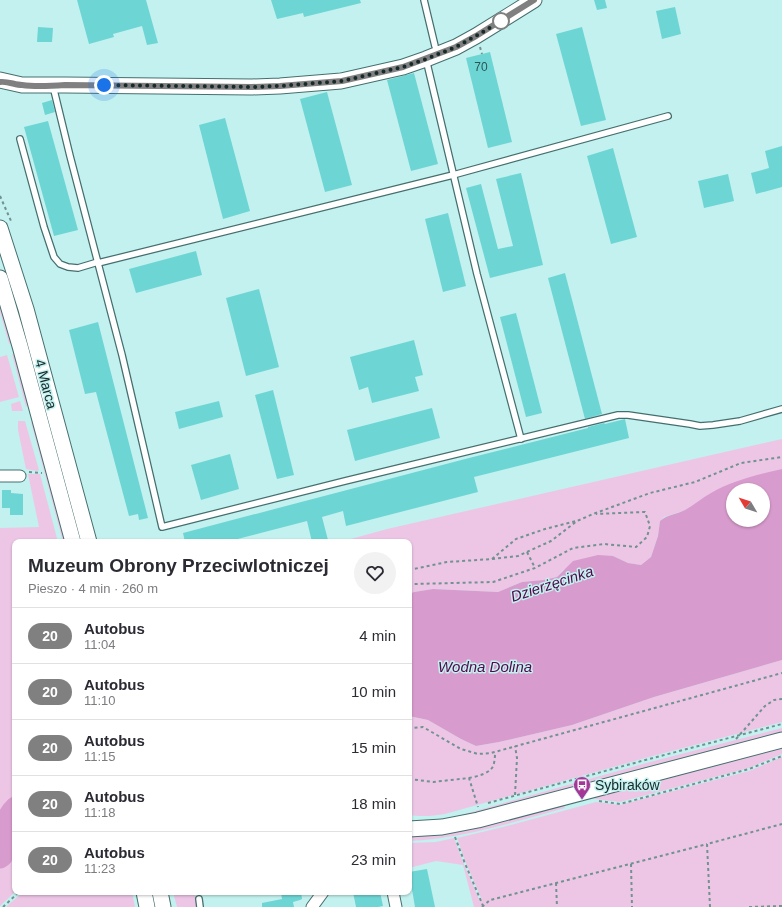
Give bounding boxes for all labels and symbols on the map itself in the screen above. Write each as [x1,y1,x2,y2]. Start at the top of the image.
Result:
unlabelled marker [492,12,510,30]
house number: 70 [474,60,488,74]
your location [94,75,114,95]
street label: 4 Marca [32,358,60,411]
north arrow [726,483,770,527]
water label: Dzierżęcinka [508,562,595,605]
water label: Wodna Dolina [438,658,532,675]
bus stop icon: Sybiraków [572,775,592,800]
place label: Sybiraków [595,777,660,793]

